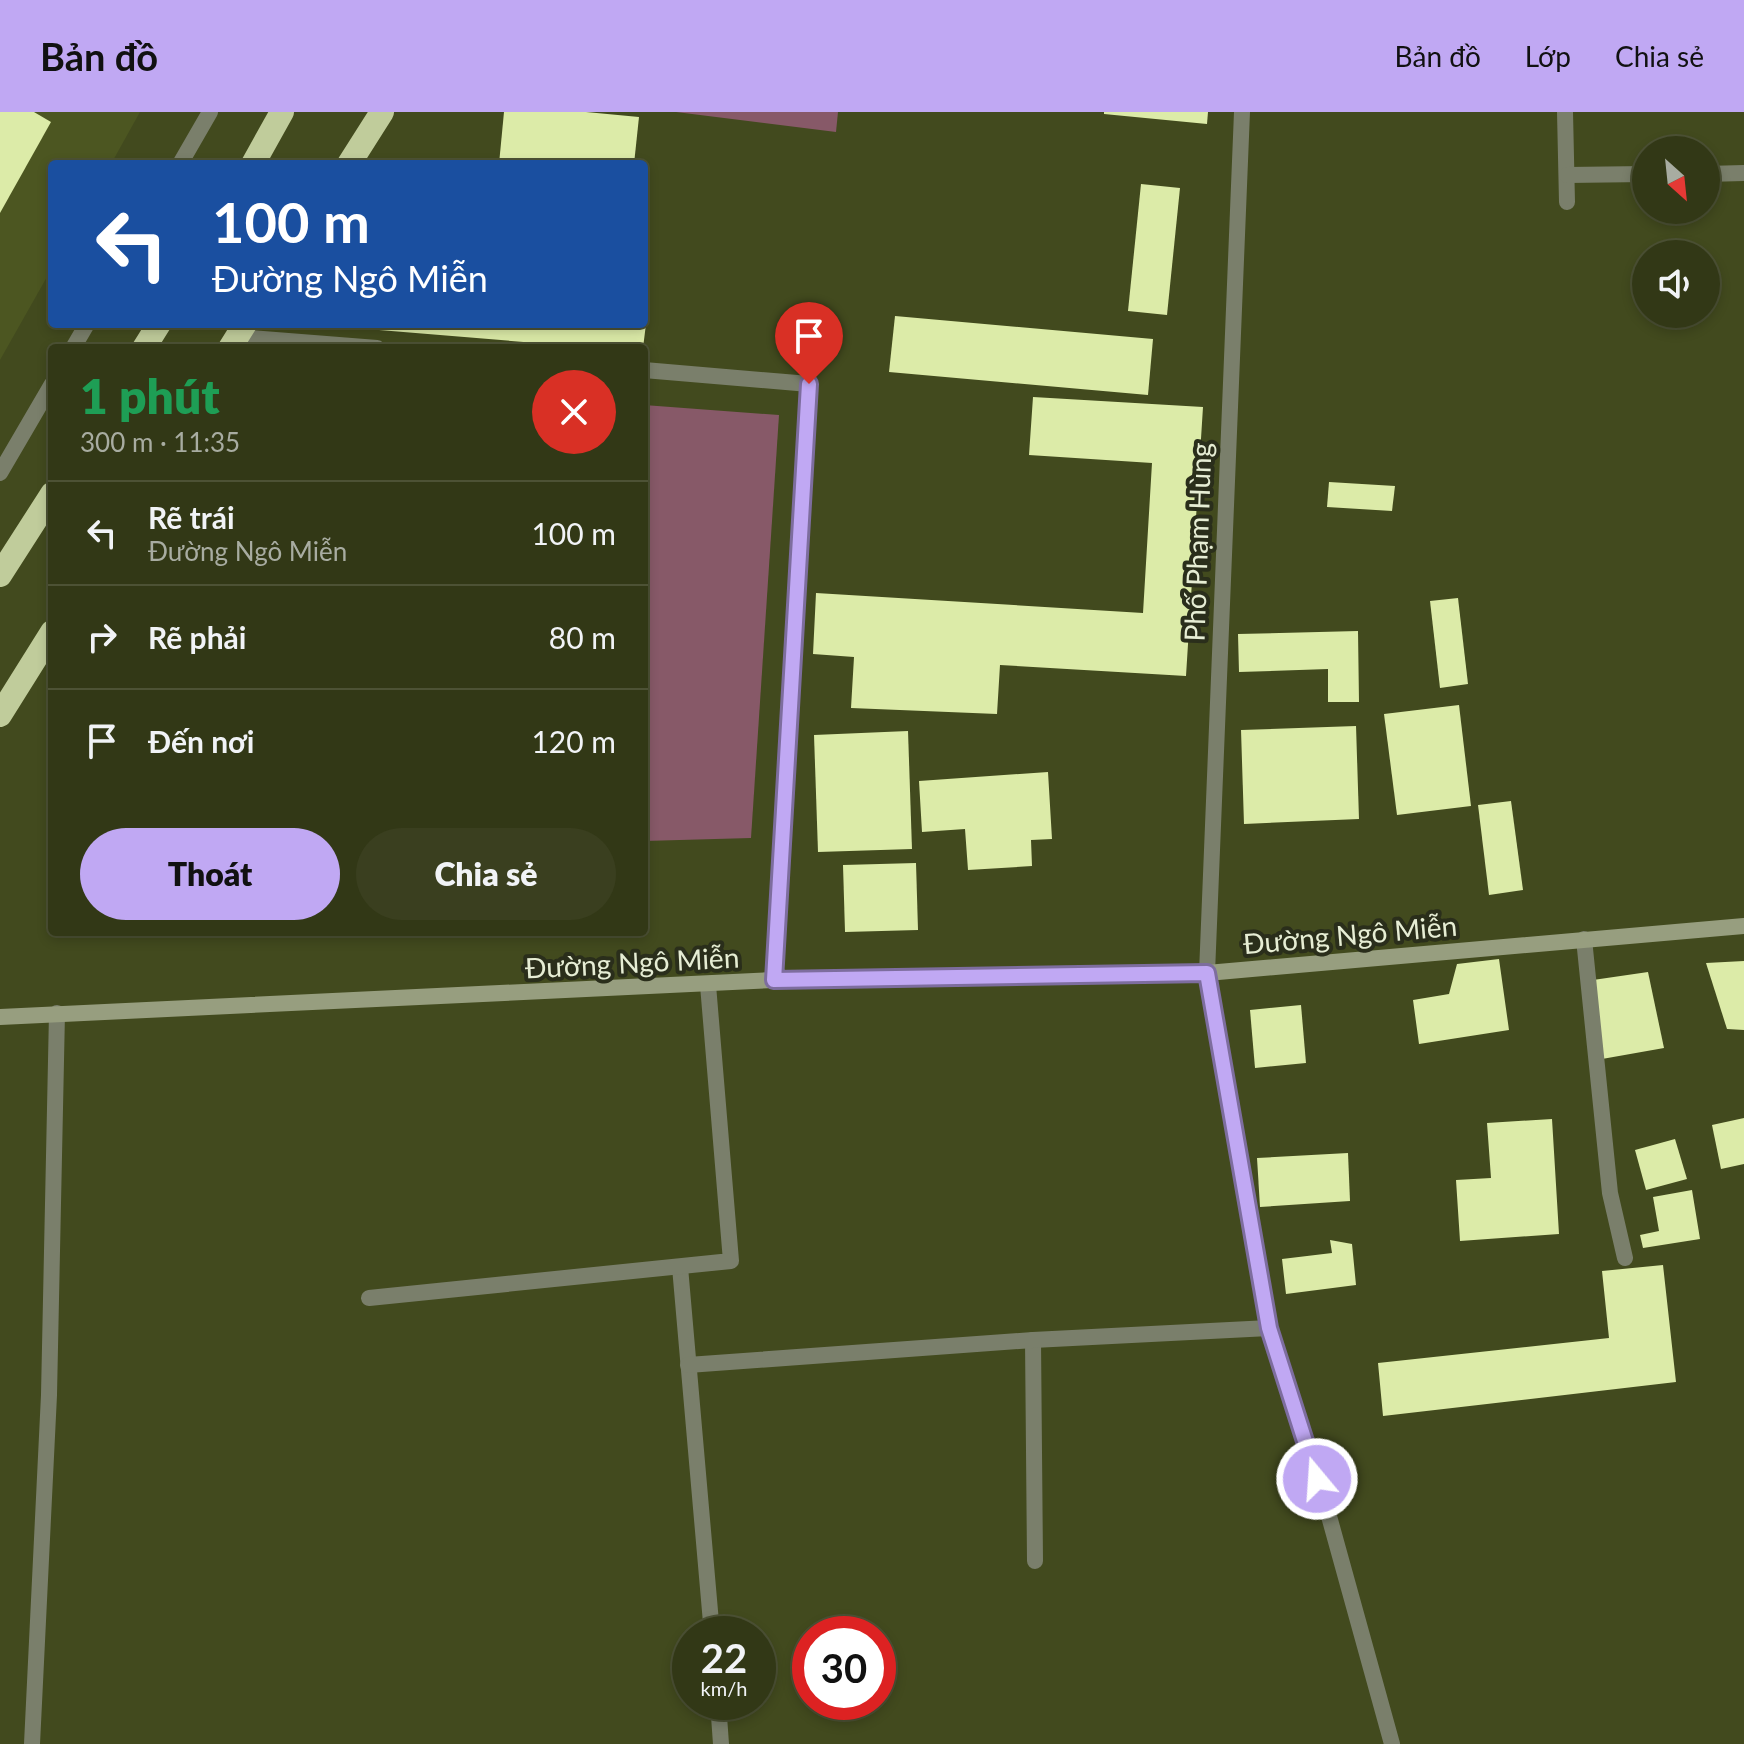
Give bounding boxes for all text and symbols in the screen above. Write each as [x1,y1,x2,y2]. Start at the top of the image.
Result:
text: Bản đồ [40,33,158,79]
text: Bản đồ [1395,39,1481,73]
text: Lớp [1525,39,1571,73]
text: Chia sẻ [1615,39,1704,73]
north arrow [1632,136,1720,224]
map controls [1632,136,1720,328]
text: 100 m [212,188,370,255]
icon: left [80,192,184,296]
button: sound [1632,240,1720,328]
text: Đường Ngô Miễn [212,256,488,300]
pin [775,302,843,384]
icon: arrive [787,314,831,358]
text: 1 phút [80,367,220,424]
button: close [532,370,616,454]
text: 300 m · 11:35 [80,426,240,458]
street label: Phố Phạm Hùng [1177,442,1217,642]
text: Rẽ trái [148,499,235,535]
icon: left [80,511,124,555]
text: 100 m [531,515,616,551]
text: Đường Ngô Miễn [148,535,347,567]
icon: right [80,615,124,659]
text: Rẽ phải [148,619,246,655]
text: 80 m [549,619,616,655]
icon: arrive [80,719,124,763]
text: Đến nơi [148,723,254,759]
text: 120 m [531,723,616,759]
button: Thoát [80,828,340,920]
button: Chia sẻ [356,828,616,920]
street label: Đường Ngô Miễn [1242,908,1458,960]
street label: Đường Ngô Miễn [524,939,740,985]
position arrow [1275,1437,1359,1521]
speed limit sign: 30 [792,1616,896,1720]
text: 22 [701,1634,747,1682]
text: km/h [701,1676,747,1700]

